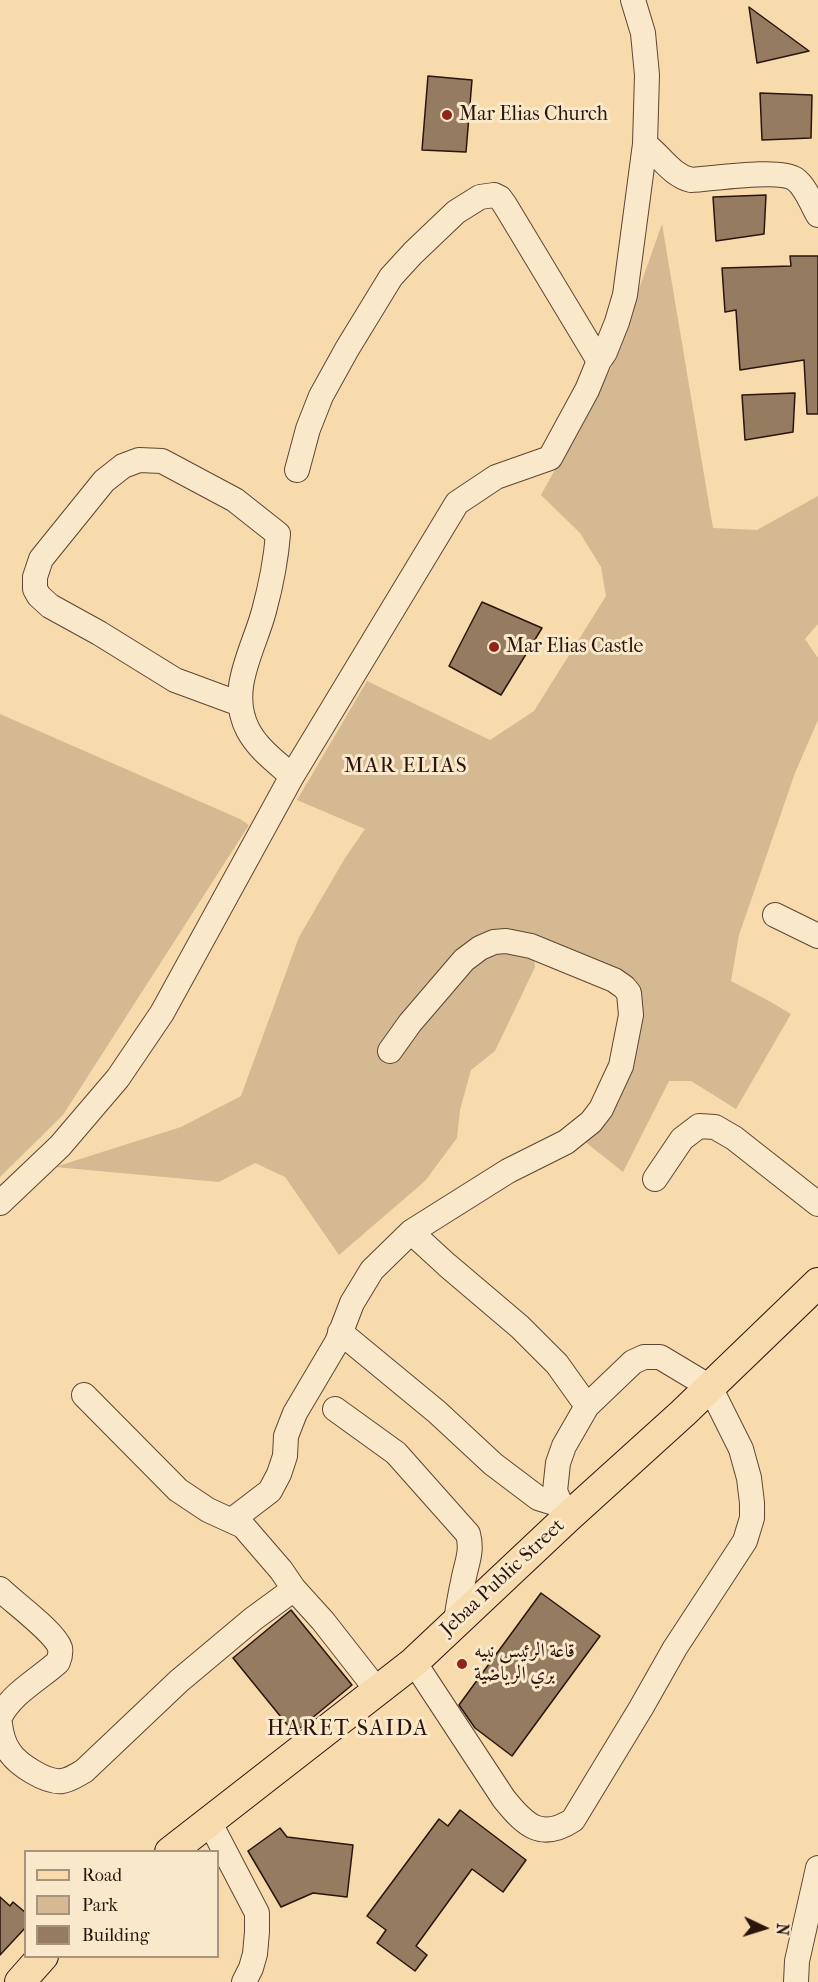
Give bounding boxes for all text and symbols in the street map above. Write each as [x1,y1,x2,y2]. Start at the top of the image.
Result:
place label: Mar Elias Church [459,103,608,127]
marker: Mar Elias Church [440,108,454,122]
place label: Mar Elias Castle [506,635,643,659]
marker: Mar Elias Castle [487,640,501,654]
district label: MAR ELIAS [344,754,468,780]
street label: Jebaa Public Street [436,1514,570,1642]
place label: قاعة الرئيس نبيه بري الرياضية [474,1640,575,1687]
marker: قاعة الرئيس نبيه بري الرياضية [455,1657,469,1671]
district label: HARET SAIDA [267,1717,429,1743]
legend [24,1850,219,1958]
text: Road [82,1865,122,1886]
text: Park [82,1895,118,1916]
north arrow [734,1898,794,1958]
text: N [773,1923,792,1936]
text: Building [82,1925,149,1946]

